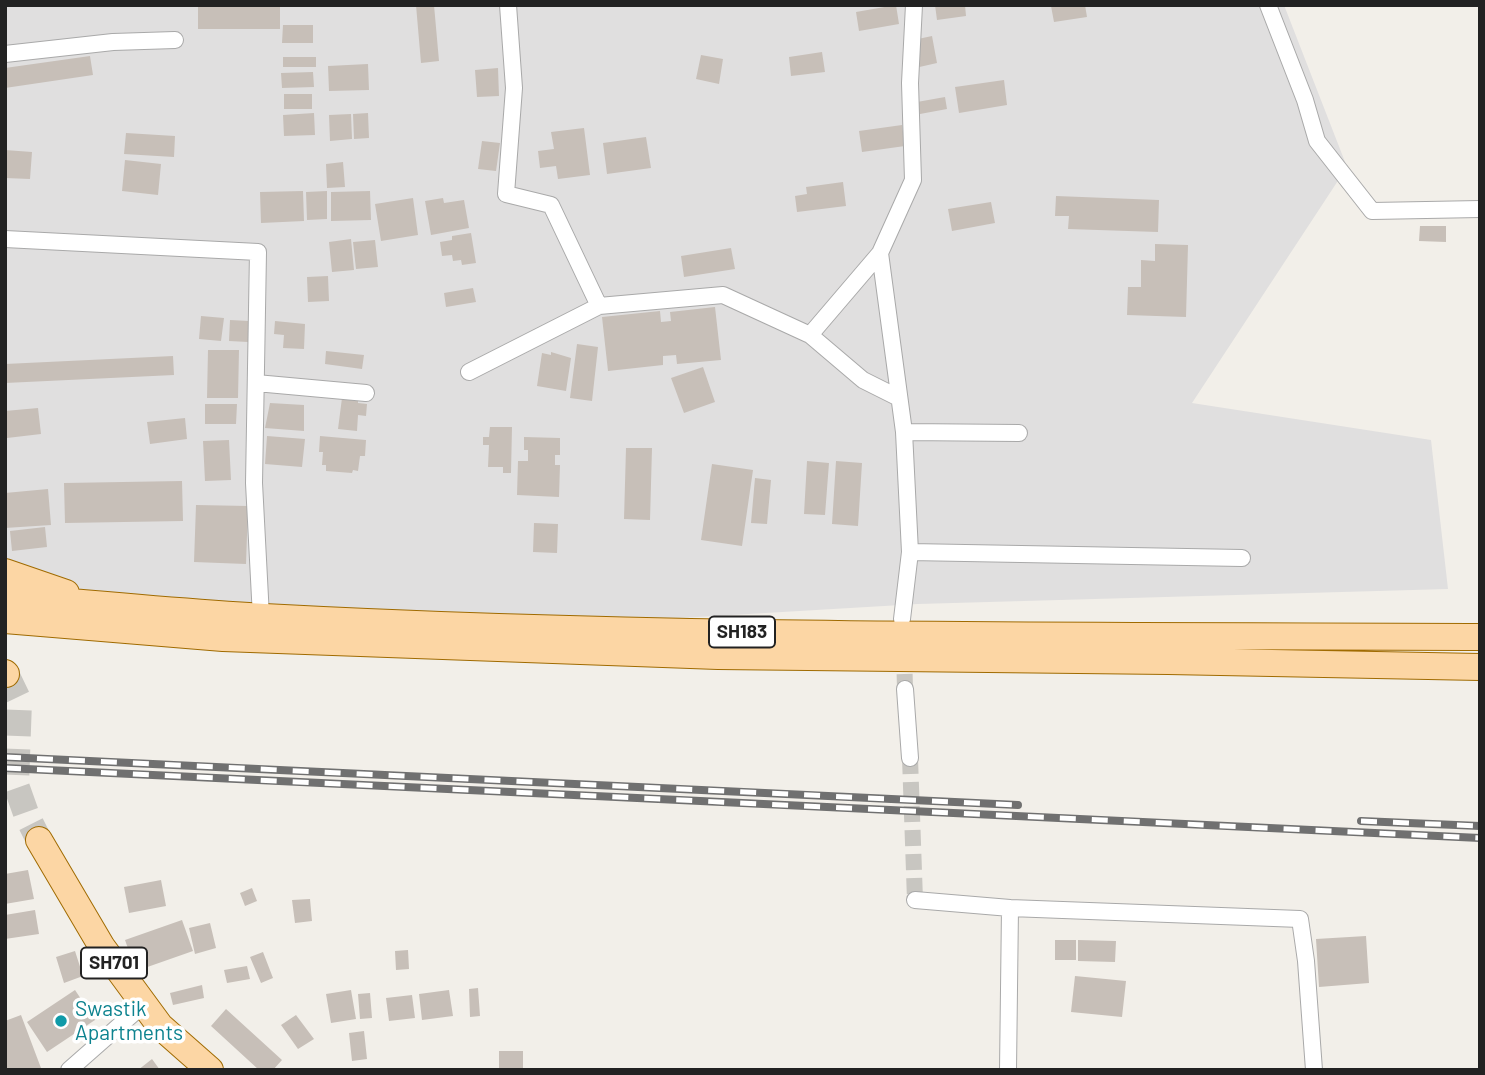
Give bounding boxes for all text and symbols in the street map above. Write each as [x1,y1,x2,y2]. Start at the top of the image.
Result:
road number: SH183 [709,617,775,648]
road number: SH701 [81,948,147,979]
place label: Swastik Apartments [75,996,183,1046]
marker: Swastik Apartments [53,1013,69,1029]

